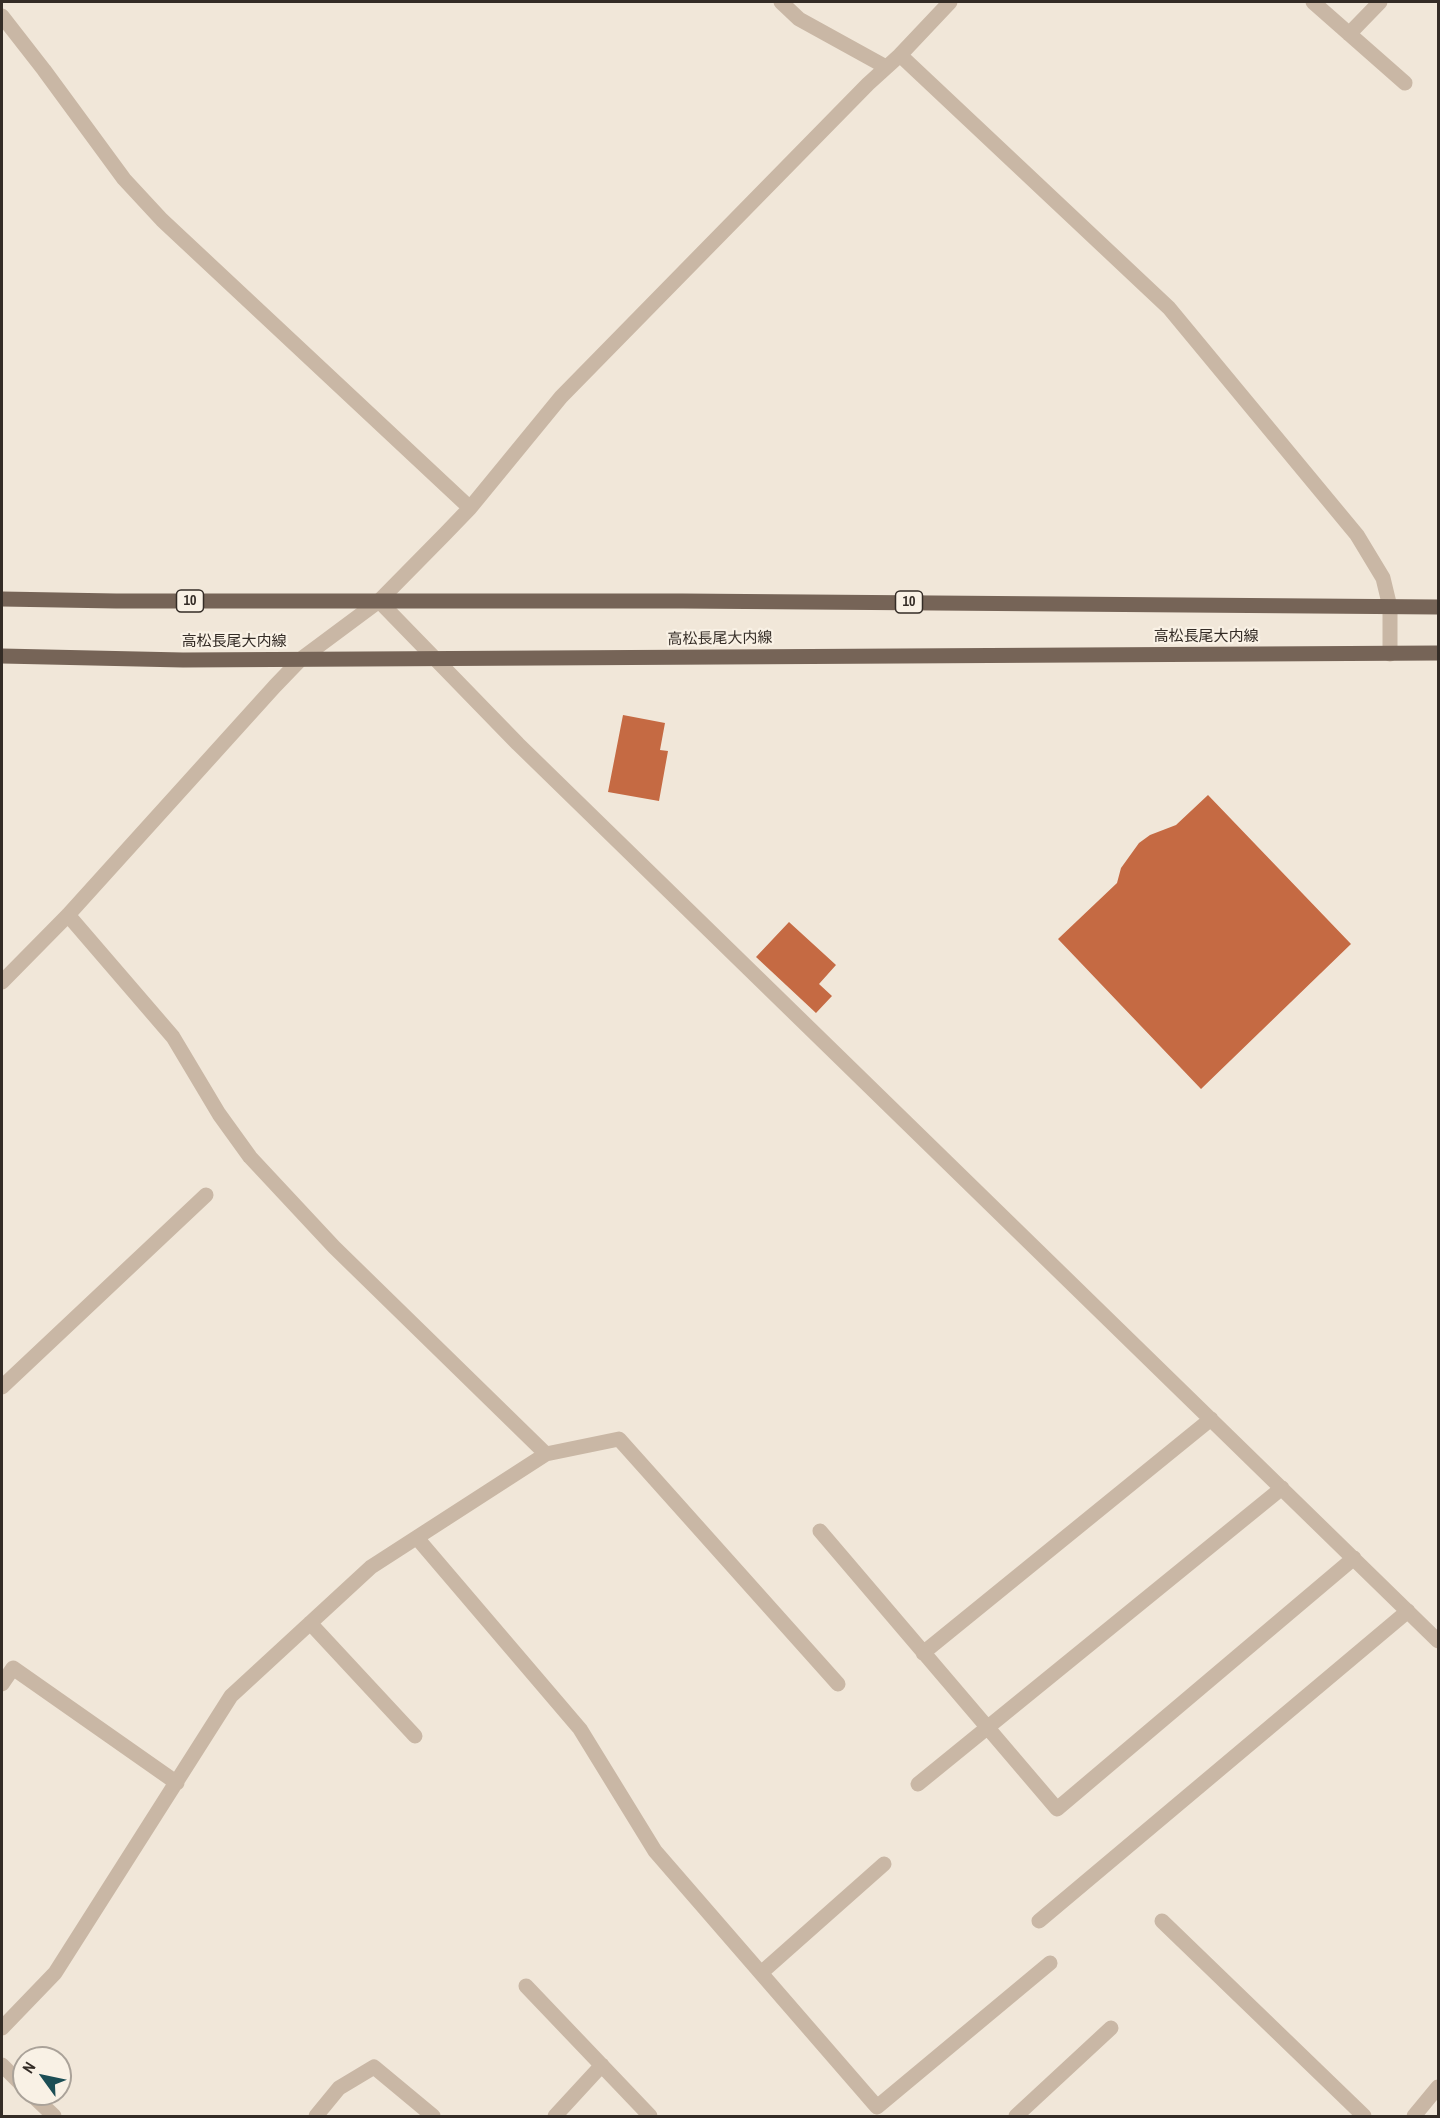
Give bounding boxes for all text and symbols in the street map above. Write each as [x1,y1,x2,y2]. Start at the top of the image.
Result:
road number: 10 [176,590,204,612]
road number: 10 [896,591,922,613]
street label: 高松長尾大内線 [1154,628,1258,646]
street label: 高松長尾大内線 [667,629,773,649]
street label: 高松長尾大内線 [182,633,286,651]
north arrow [12,2046,72,2106]
text: N [17,2057,40,2077]

